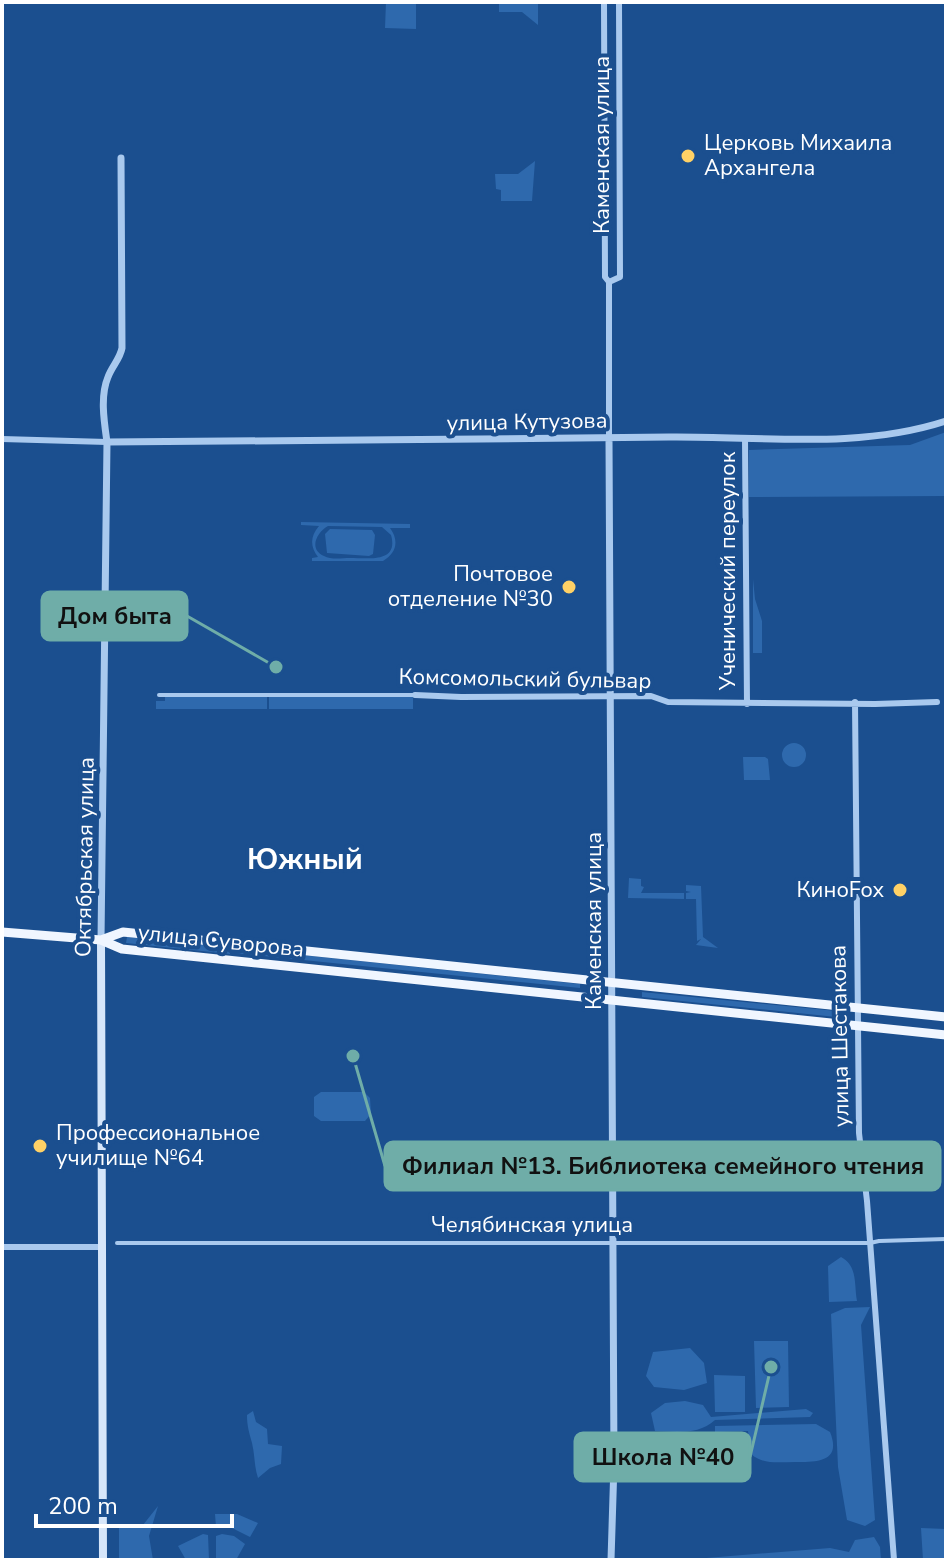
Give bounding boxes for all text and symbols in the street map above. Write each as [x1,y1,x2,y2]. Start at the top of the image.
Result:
street label: Каменская улица [587,56,617,234]
place label: Церковь Михаила Архангела [704,128,892,183]
marker: Церковь Михаила Архангела [679,147,697,165]
street label: улица Кутузова [446,406,608,438]
street label: Ученический переулок [713,451,743,691]
place label: Почтовое отделение №30 [388,559,553,614]
marker: Почтовое отделение №30 [560,578,578,596]
callout: Дом быта [42,592,187,640]
text: Дом быта [58,600,172,632]
street label: Комсомольский бульвар [398,662,652,696]
street label: Октябрьская улица [68,757,102,957]
street label: Каменская улица [579,832,609,1010]
district label: Южный [247,839,363,880]
place label: КиноFox [797,875,884,905]
marker: КиноFox [891,881,909,899]
street label: улица Суворова [136,917,306,965]
street label: улица Шестакова [823,945,857,1127]
place label: Профессиональное училище №64 [56,1118,260,1173]
marker: Профессиональное училище №64 [31,1137,49,1155]
callout: Филиал №13. Библиотека семейного чтения [385,1142,940,1190]
text: Филиал №13. Библиотека семейного чтения [402,1150,924,1182]
street label: Челябинская улица [431,1210,633,1240]
callout: Школа №40 [575,1433,750,1481]
text: Школа №40 [592,1441,734,1473]
scale bar [36,1478,232,1528]
text: 200 m [48,1490,118,1522]

